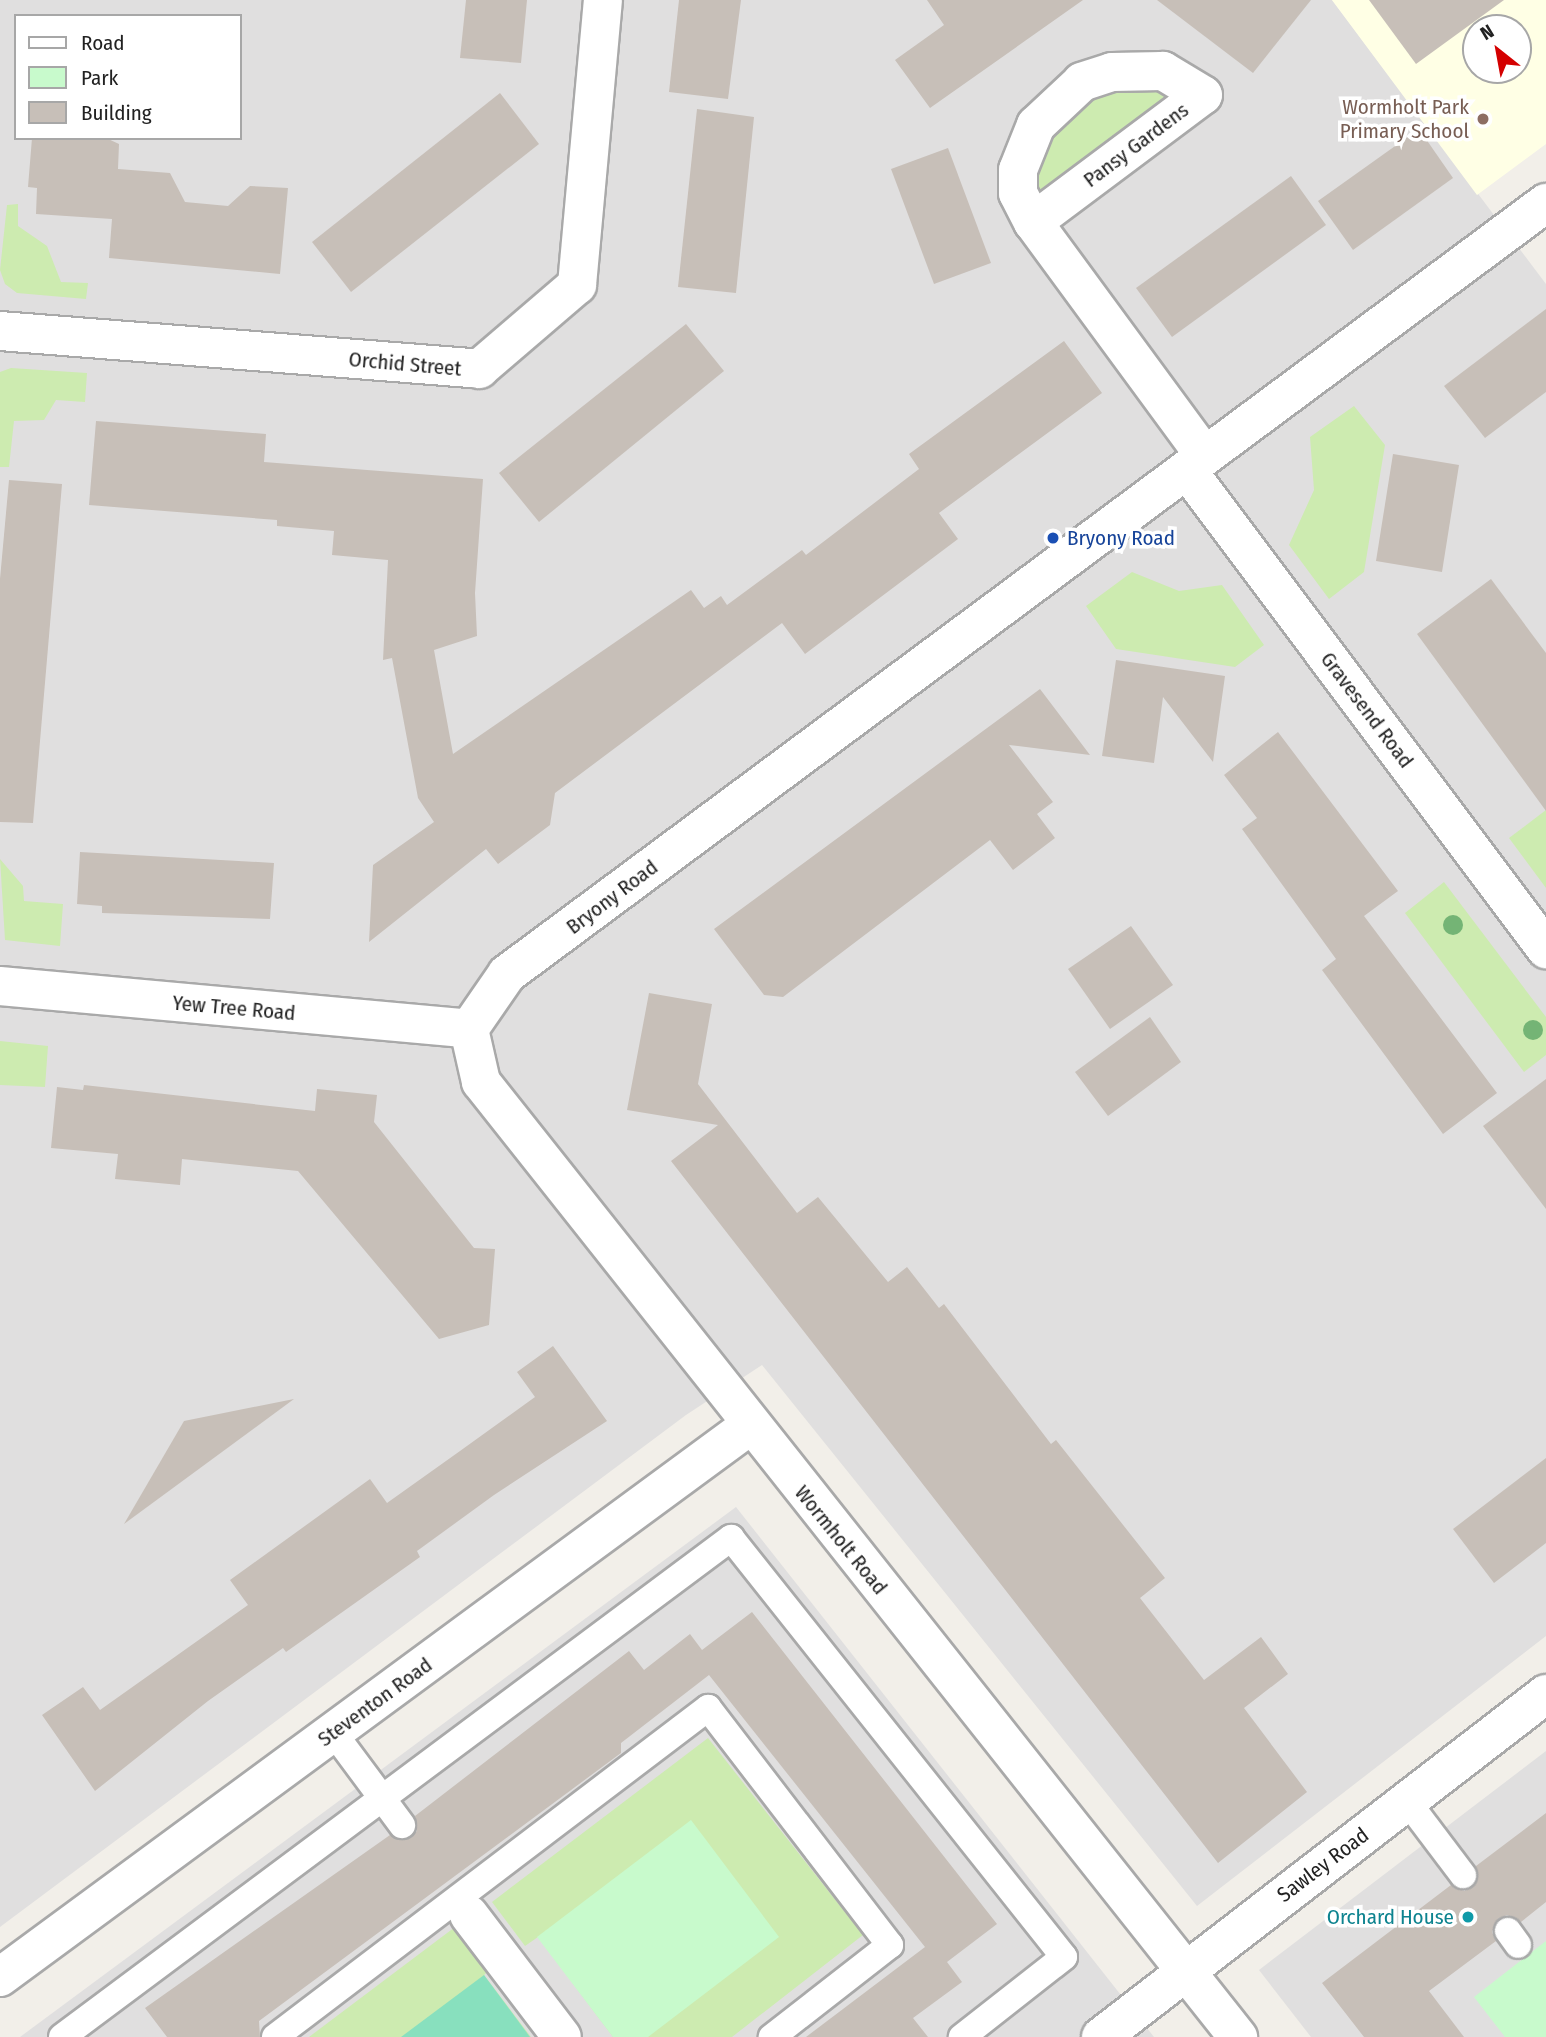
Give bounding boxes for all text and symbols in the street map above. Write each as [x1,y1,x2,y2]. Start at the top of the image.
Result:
legend [14,14,242,140]
north arrow [1462,14,1532,84]
text: N [1476,19,1498,45]
text: Road [81,30,125,56]
text: Park [81,65,118,91]
place label: Wormholt Park Primary School [1340,94,1469,144]
street label: Pansy Gardens [1079,97,1193,193]
text: Building [81,100,152,126]
marker: Wormholt Park Primary School [1475,111,1491,127]
street label: Orchid Street [348,347,462,381]
place label: Bryony Road [1067,525,1175,551]
marker: Bryony Road [1045,530,1061,546]
street label: Gravesend Road [1315,647,1419,773]
street label: Bryony Road [561,854,663,940]
street label: Yew Tree Road [171,990,297,1026]
street label: Wormholt Road [789,1480,893,1600]
street label: Steventon Road [313,1652,437,1752]
street label: Sawley Road [1272,1822,1374,1908]
place label: Orchard House [1327,1904,1454,1930]
marker: Orchard House [1460,1909,1476,1925]

